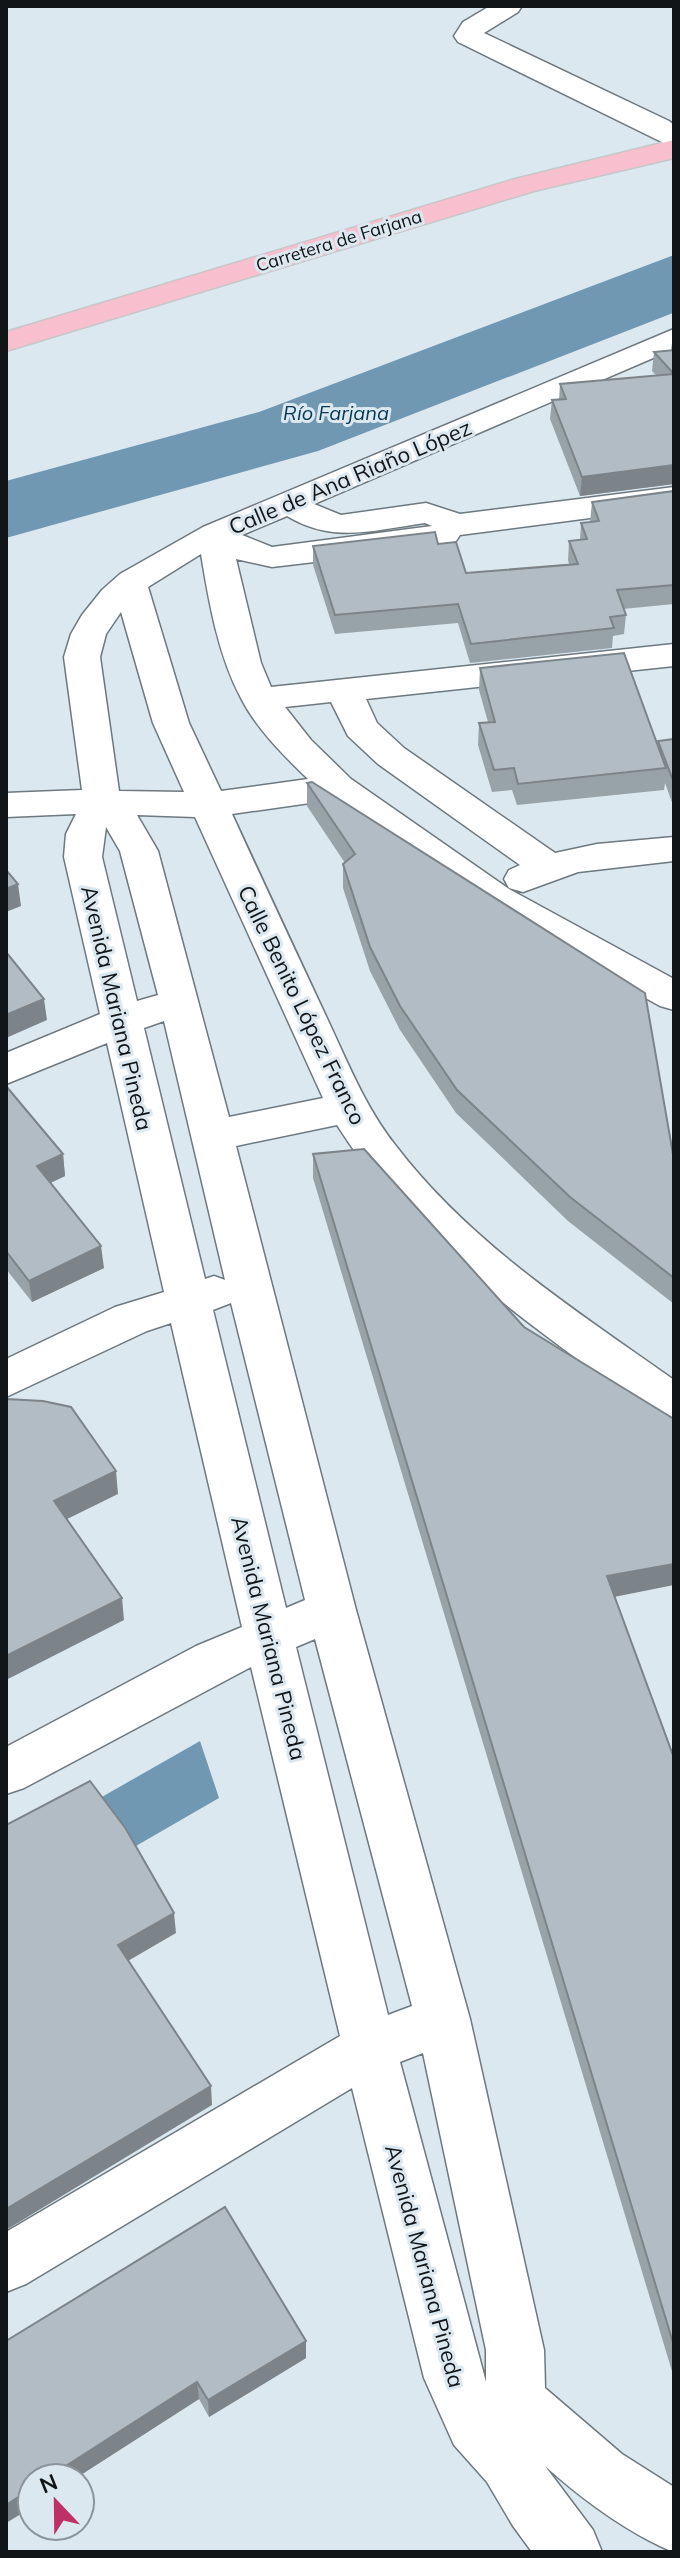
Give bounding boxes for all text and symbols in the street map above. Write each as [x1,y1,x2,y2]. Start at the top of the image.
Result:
street label: Carretera de Farjana [253,204,425,277]
water label: Río Farjana [283,400,389,425]
street label: Calle de Ana Riaño López [224,413,476,541]
street label: Calle Benito López Franco [232,881,372,1129]
street label: Avenida Mariana Pineda [75,883,159,1133]
street label: Avenida Mariana Pineda [225,1513,313,1763]
street label: Avenida Mariana Pineda [379,2141,471,2391]
north arrow [16,2462,96,2542]
text: N [36,2467,61,2500]

